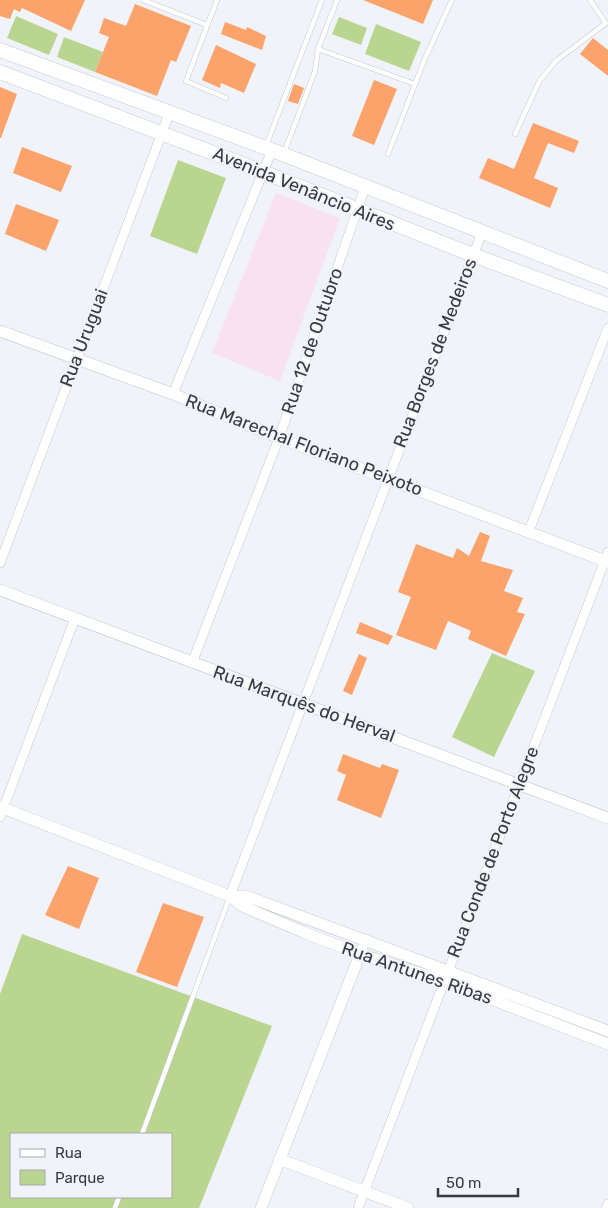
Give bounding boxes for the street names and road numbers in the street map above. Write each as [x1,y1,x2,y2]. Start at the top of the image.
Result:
street label: Avenida Venâncio Aires [210,142,398,236]
street label: Rua Borges de Medeiros [389,255,481,451]
street label: Rua 12 de Outubro [277,265,347,417]
street label: Rua Uruguai [55,286,113,390]
street label: Rua Marechal Floriano Peixoto [182,389,426,501]
street label: Rua Marquês do Herval [210,661,398,747]
street label: Rua Conde de Porto Alegre [443,743,543,961]
street label: Rua Antunes Ribas [339,937,495,1009]

